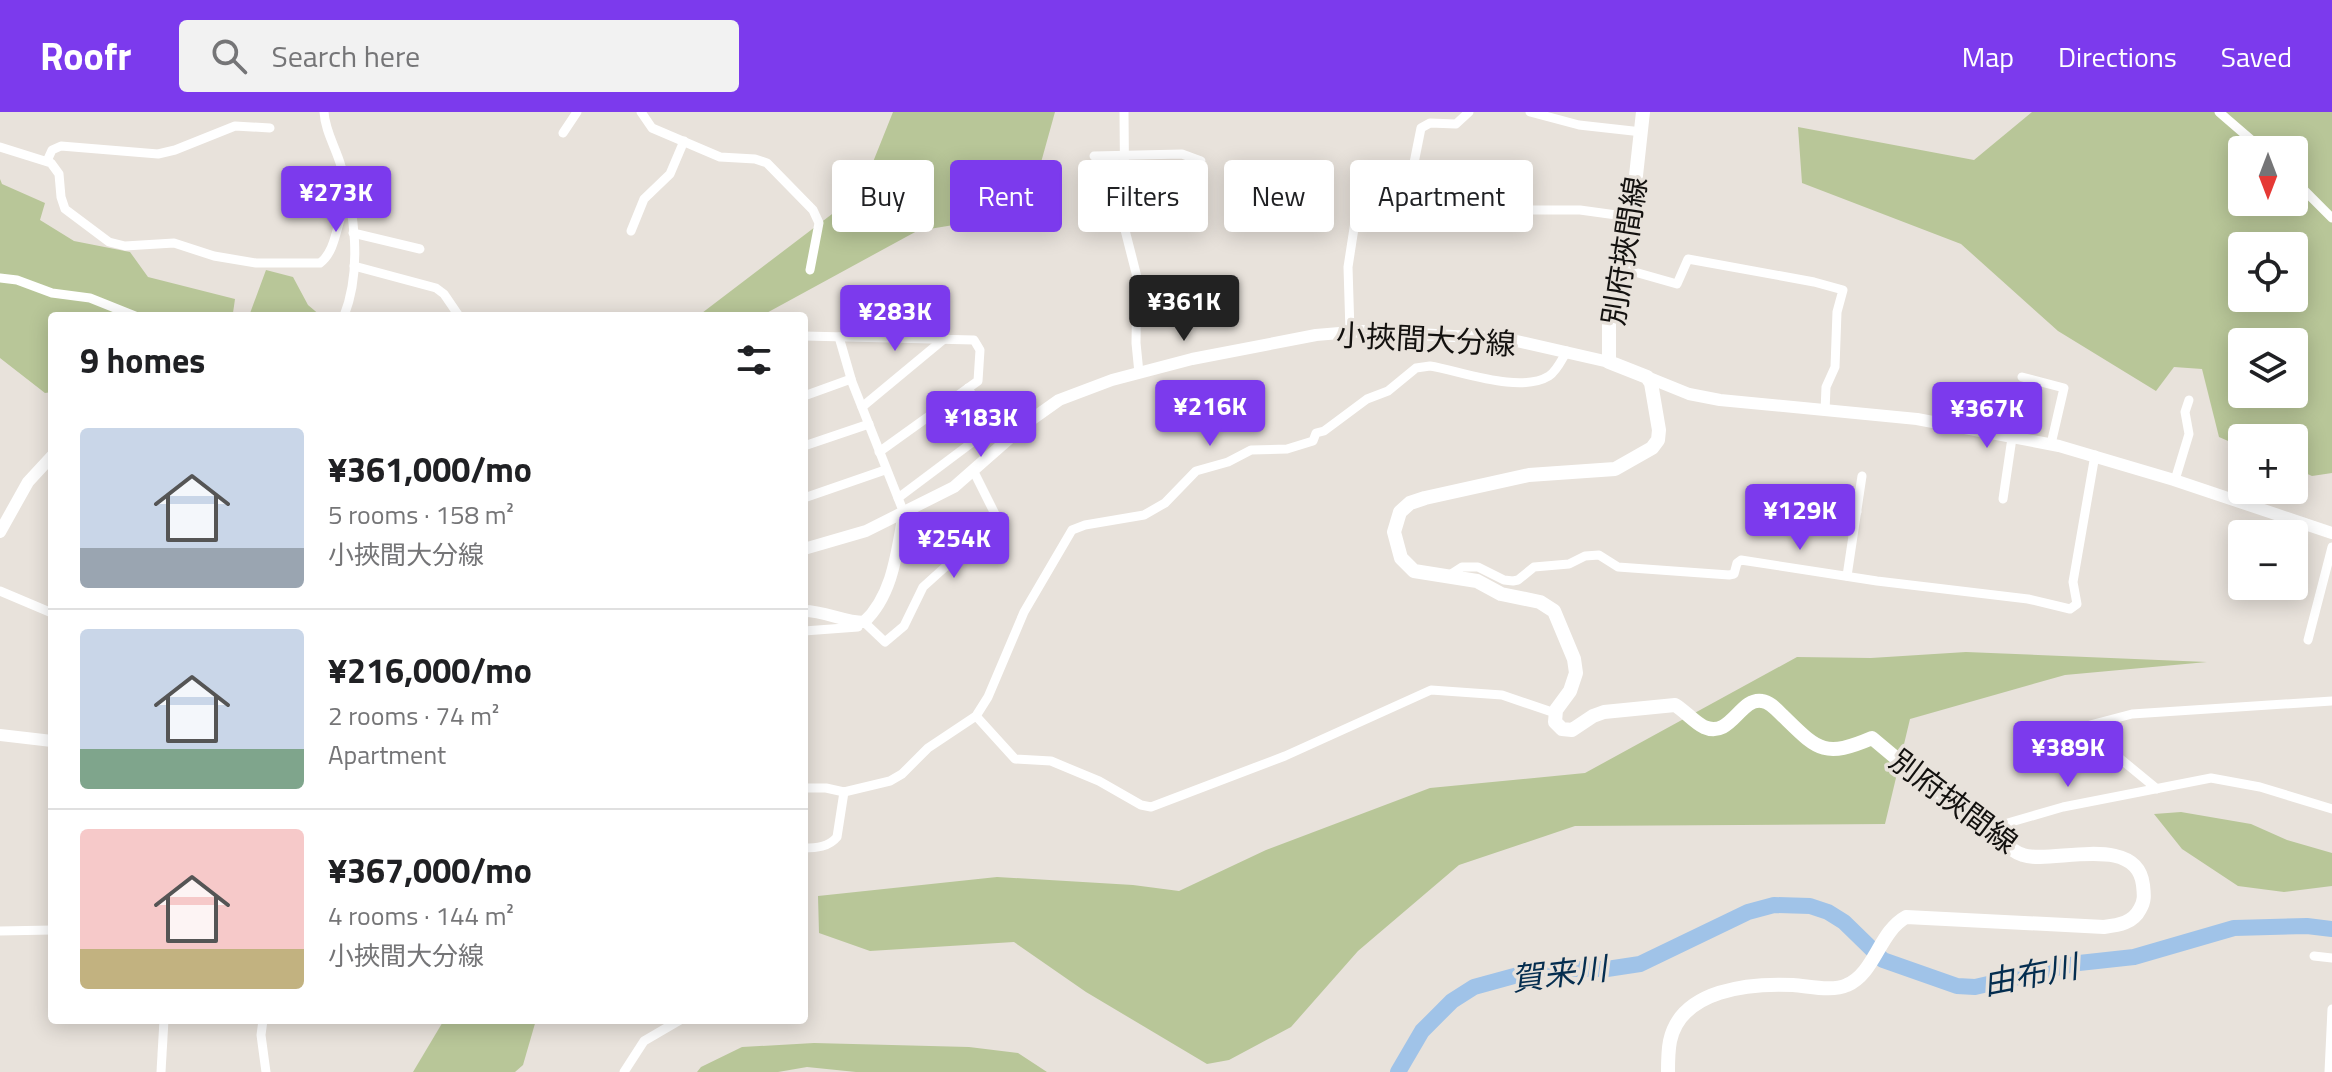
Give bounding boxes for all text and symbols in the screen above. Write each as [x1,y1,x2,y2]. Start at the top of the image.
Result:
search box [179,20,739,92]
text: Roofr [40,27,131,85]
text: Search here [271,33,420,79]
icon: search [207,34,251,78]
text: Map [1962,35,2014,78]
text: Directions [2058,35,2177,78]
text: Saved [2221,35,2292,78]
north arrow [2228,136,2308,216]
map controls [2228,136,2308,600]
chip: Buy [832,160,934,232]
chip: Rent [950,160,1062,232]
chip: Filters [1078,160,1208,232]
chip: New [1224,160,1334,232]
chip: Apartment [1350,160,1533,232]
pin: ¥273K [280,166,392,234]
text: ¥273K [299,172,373,211]
street label: 別府挾間線 [1590,173,1658,329]
button: locate [2228,232,2308,312]
pin: ¥361K [1128,275,1240,343]
text: ¥361K [1147,281,1221,320]
pin: ¥283K [839,285,951,353]
text: ¥283K [858,291,932,330]
street label: 小挾間大分線 [1335,311,1517,367]
button: layers [2228,328,2308,408]
text: 9 homes [80,334,205,386]
icon: filters [732,338,776,382]
pin: ¥216K [1154,380,1266,448]
pin: ¥367K [1931,382,2043,450]
text: ¥216K [1173,386,1247,425]
text: ¥367K [1950,388,2024,427]
pin: ¥183K [925,391,1037,459]
text: ¥183K [944,397,1018,436]
button: + [2228,424,2308,504]
text: ¥361,000/mo [328,443,532,495]
icon: home [144,460,240,556]
pin: ¥129K [1744,484,1856,552]
text: ¥129K [1763,490,1837,529]
text: 5 rooms · 158 m² [328,495,514,534]
pin: ¥254K [898,512,1010,580]
text: ¥254K [917,518,991,557]
button: − [2228,520,2308,600]
text: 小挾間大分線 [328,535,484,574]
text: ¥216,000/mo [328,644,532,696]
icon: home [144,661,240,757]
text: 2 rooms · 74 m² [328,696,499,735]
pin: ¥389K [2012,721,2124,789]
text: ¥389K [2031,727,2105,766]
text: Apartment [328,735,446,774]
street label: 別府挾間線 [1880,737,2028,865]
text: ¥367,000/mo [328,844,532,896]
icon: home [144,861,240,957]
text: 4 rooms · 144 m² [328,896,514,935]
text: 小挾間大分線 [328,936,484,975]
water label: 由布川 [1978,941,2085,1007]
water label: 賀来川 [1508,943,1613,1003]

